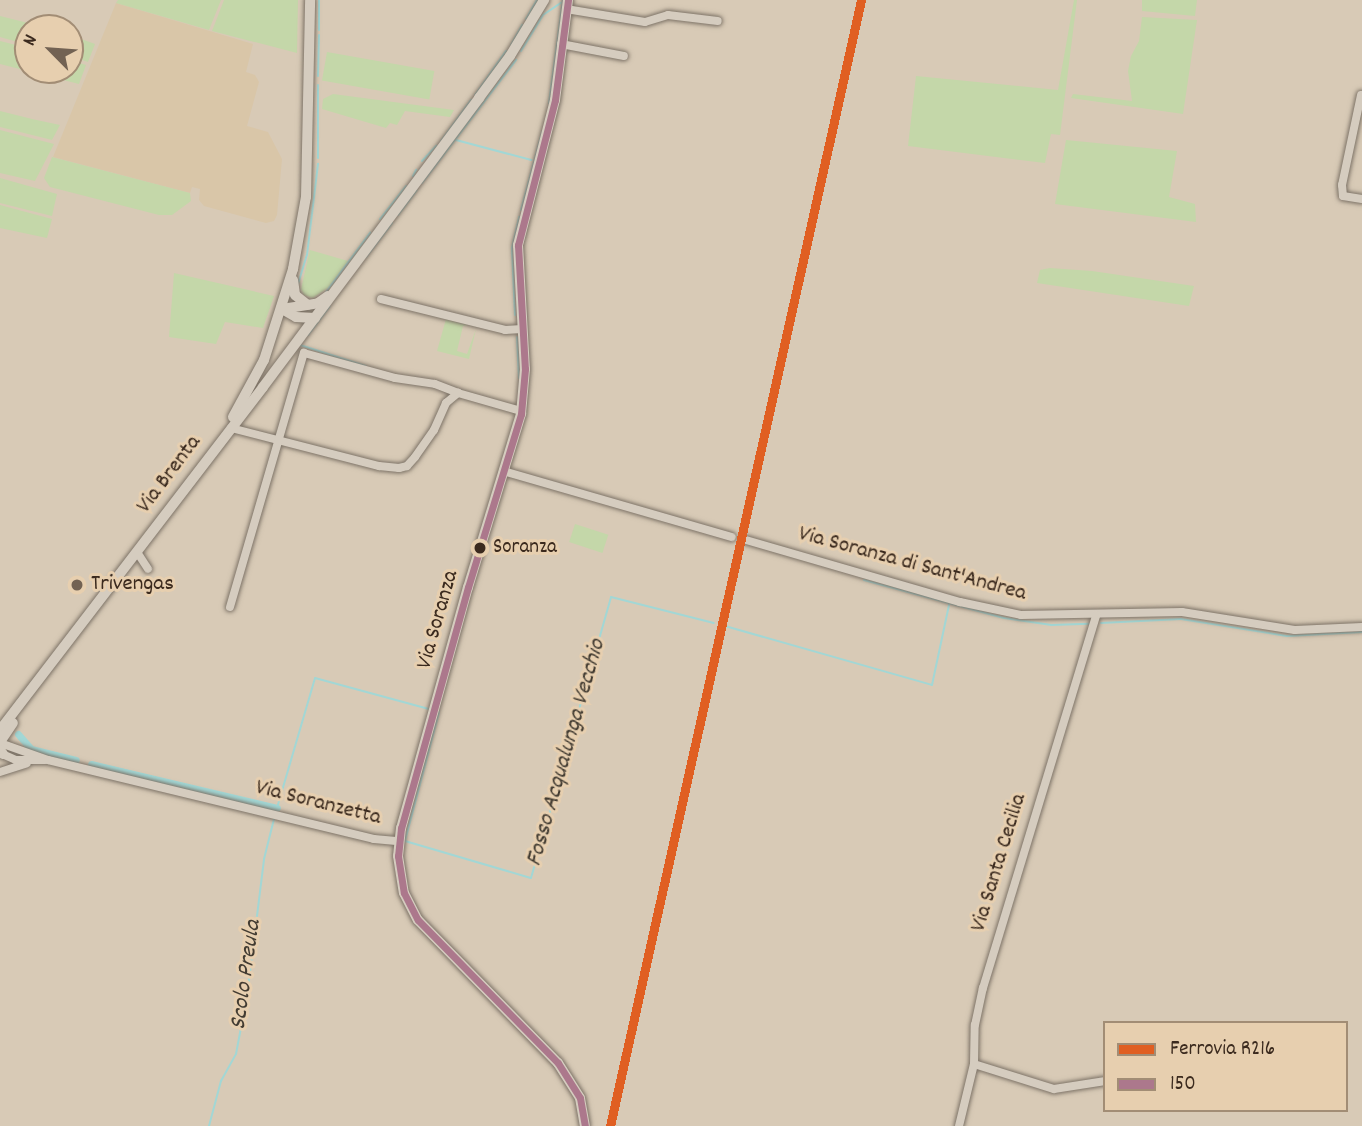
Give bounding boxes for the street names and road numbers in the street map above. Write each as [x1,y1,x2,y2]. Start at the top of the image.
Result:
street label: Via Brenta [132,430,208,520]
street label: Via Soranza di Sant'Andrea [795,521,1029,609]
street label: Via Soranza [412,568,466,672]
street label: Via Soranzetta [252,775,384,833]
street label: Via Santa Cecilia [966,791,1034,935]

